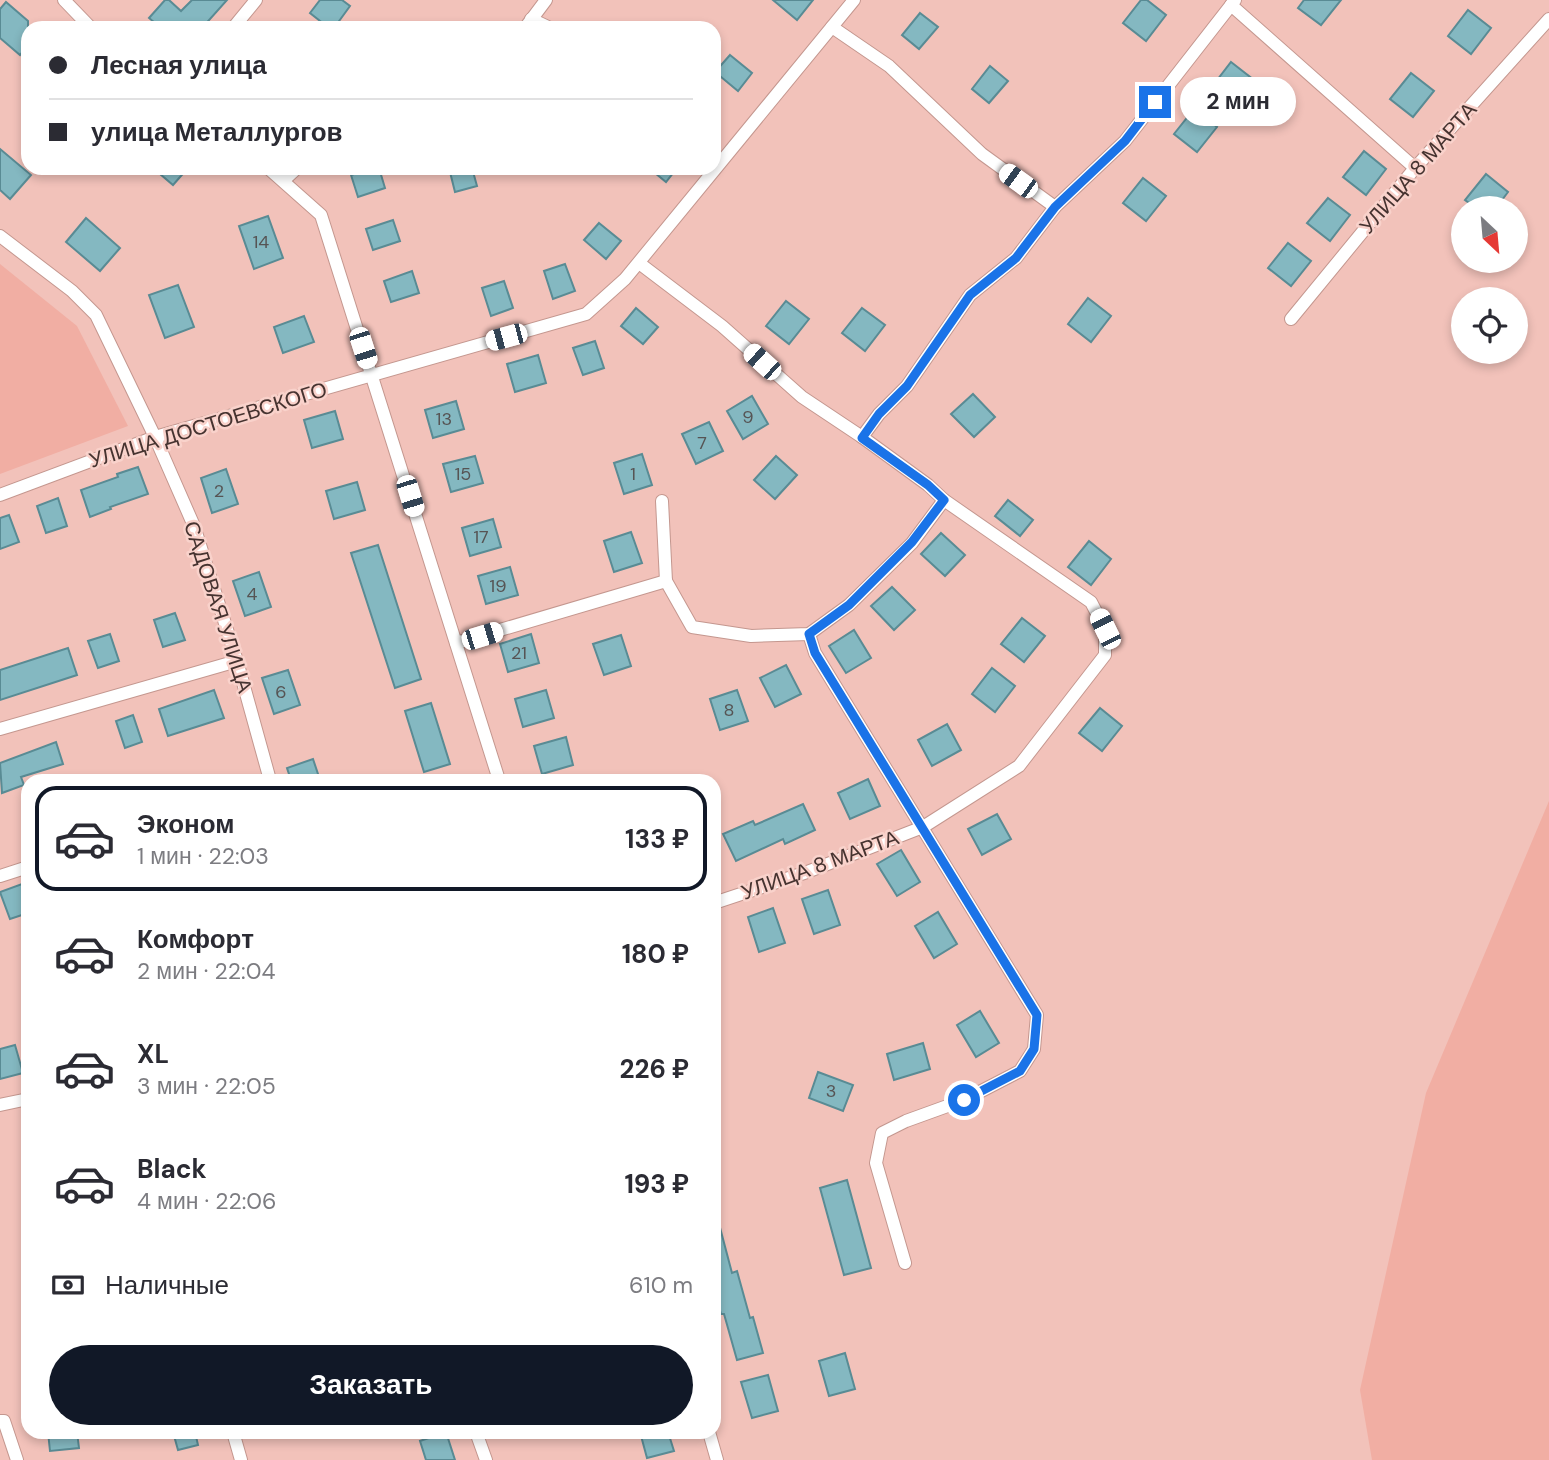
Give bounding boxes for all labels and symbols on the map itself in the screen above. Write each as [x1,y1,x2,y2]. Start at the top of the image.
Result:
callout: 2 мин [1180,78,1295,126]
route end [1139,86,1171,118]
street label: УЛИЦА 8 МАРТА [1353,96,1483,240]
car [995,160,1042,202]
north arrow [1451,196,1528,273]
house number: 14 [253,230,269,254]
car [483,321,530,353]
car [347,325,380,371]
car [740,340,785,384]
street label: УЛИЦА ДОСТОЕВСКОГО [86,375,330,475]
house number: 9 [742,405,754,429]
house number: 13 [436,407,452,431]
house number: 7 [697,431,707,455]
house number: 15 [455,462,471,486]
house number: 1 [630,462,636,486]
car [394,473,427,519]
house number: 2 [214,479,224,503]
street label: САДОВАЯ УЛИЦА [177,518,259,696]
house number: 17 [473,525,489,549]
house number: 19 [490,574,506,598]
house number: 4 [247,582,258,606]
car [1087,606,1124,652]
car [459,620,506,652]
house number: 21 [511,641,527,665]
house number: 6 [275,680,287,704]
house number: 8 [724,698,734,722]
street label: УЛИЦА 8 МАРТА [737,824,903,906]
house number: 3 [826,1079,836,1103]
route start [948,1084,980,1116]

